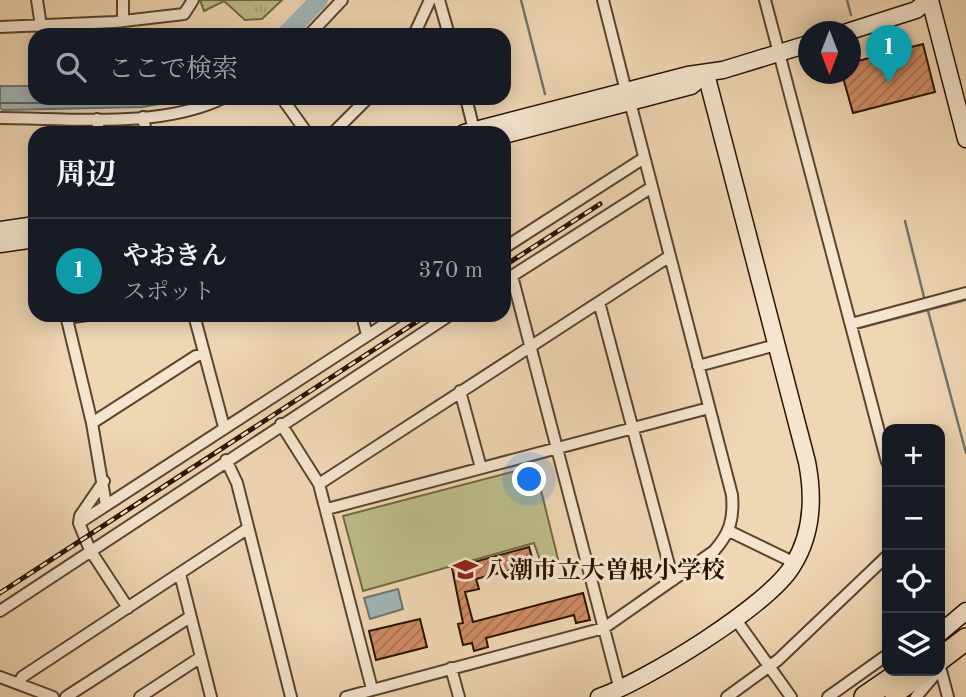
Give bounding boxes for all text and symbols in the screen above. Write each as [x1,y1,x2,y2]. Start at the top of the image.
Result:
north arrow [798,21,861,84]
pin: 1 [866,25,912,83]
search box [28,28,511,105]
icon: search [52,48,90,86]
text: ここで検索 [108,57,238,83]
text: 周辺 [56,161,116,191]
text: やおきん [123,244,227,270]
text: 1 [72,259,86,282]
text: 370 m [418,259,483,282]
text: スポット [123,281,215,304]
map controls [882,424,945,676]
button: + [882,424,945,487]
your location [512,462,546,496]
button: − [882,487,945,550]
button: locate [882,550,945,613]
school or university icon: 八潮市立大曽根小学校 [451,556,479,584]
place label: 八潮市立大曽根小学校 [485,557,725,584]
button: layers [882,613,945,676]

